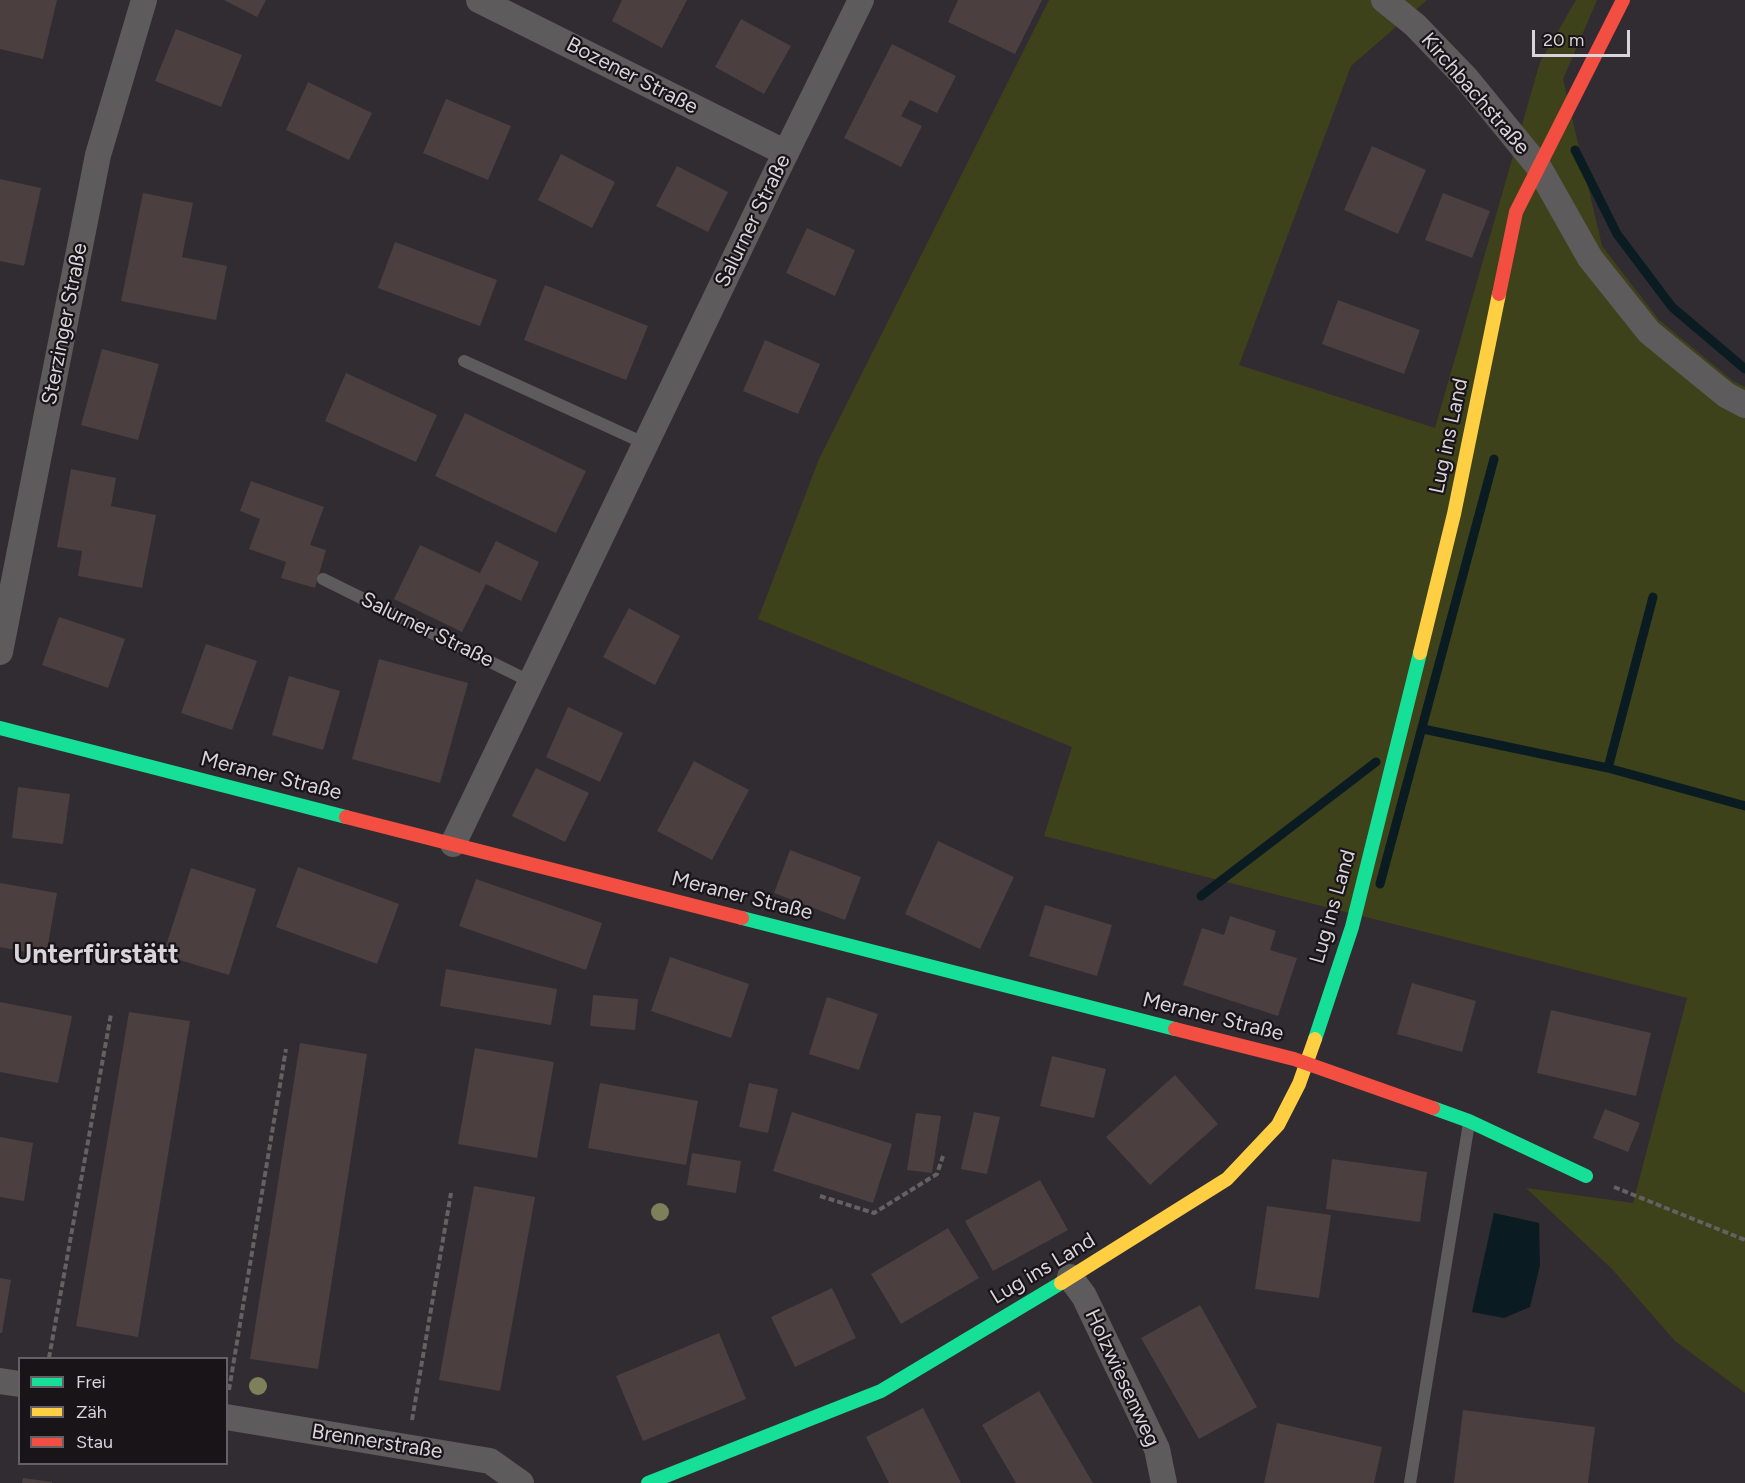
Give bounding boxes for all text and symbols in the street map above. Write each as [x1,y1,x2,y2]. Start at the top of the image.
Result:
scale bar [1535,18,1632,56]
street label: Kirchbachstraße [1415,28,1535,160]
text: 20 m [1543,29,1584,51]
street label: Bozener Straße [562,32,702,120]
street label: Salurner Straße [710,151,796,291]
street label: Sterzinger Straße [37,241,93,407]
street label: Lug ins Land [1424,376,1474,496]
street label: Salurner Straße [357,587,497,673]
street label: Meraner Straße [198,746,344,806]
street label: Lug ins Land [1305,847,1361,967]
street label: Meraner Straße [669,866,815,926]
district label: Unterfürstätt [13,939,179,971]
street label: Meraner Straße [1140,987,1286,1047]
street label: Lug ins Land [986,1228,1100,1310]
street label: Holzwiesenweg [1079,1305,1165,1451]
legend [18,1357,228,1465]
text: Frei [76,1371,106,1393]
text: Zäh [76,1401,107,1423]
street label: Brennerstraße [310,1419,444,1465]
text: Stau [76,1431,113,1453]

